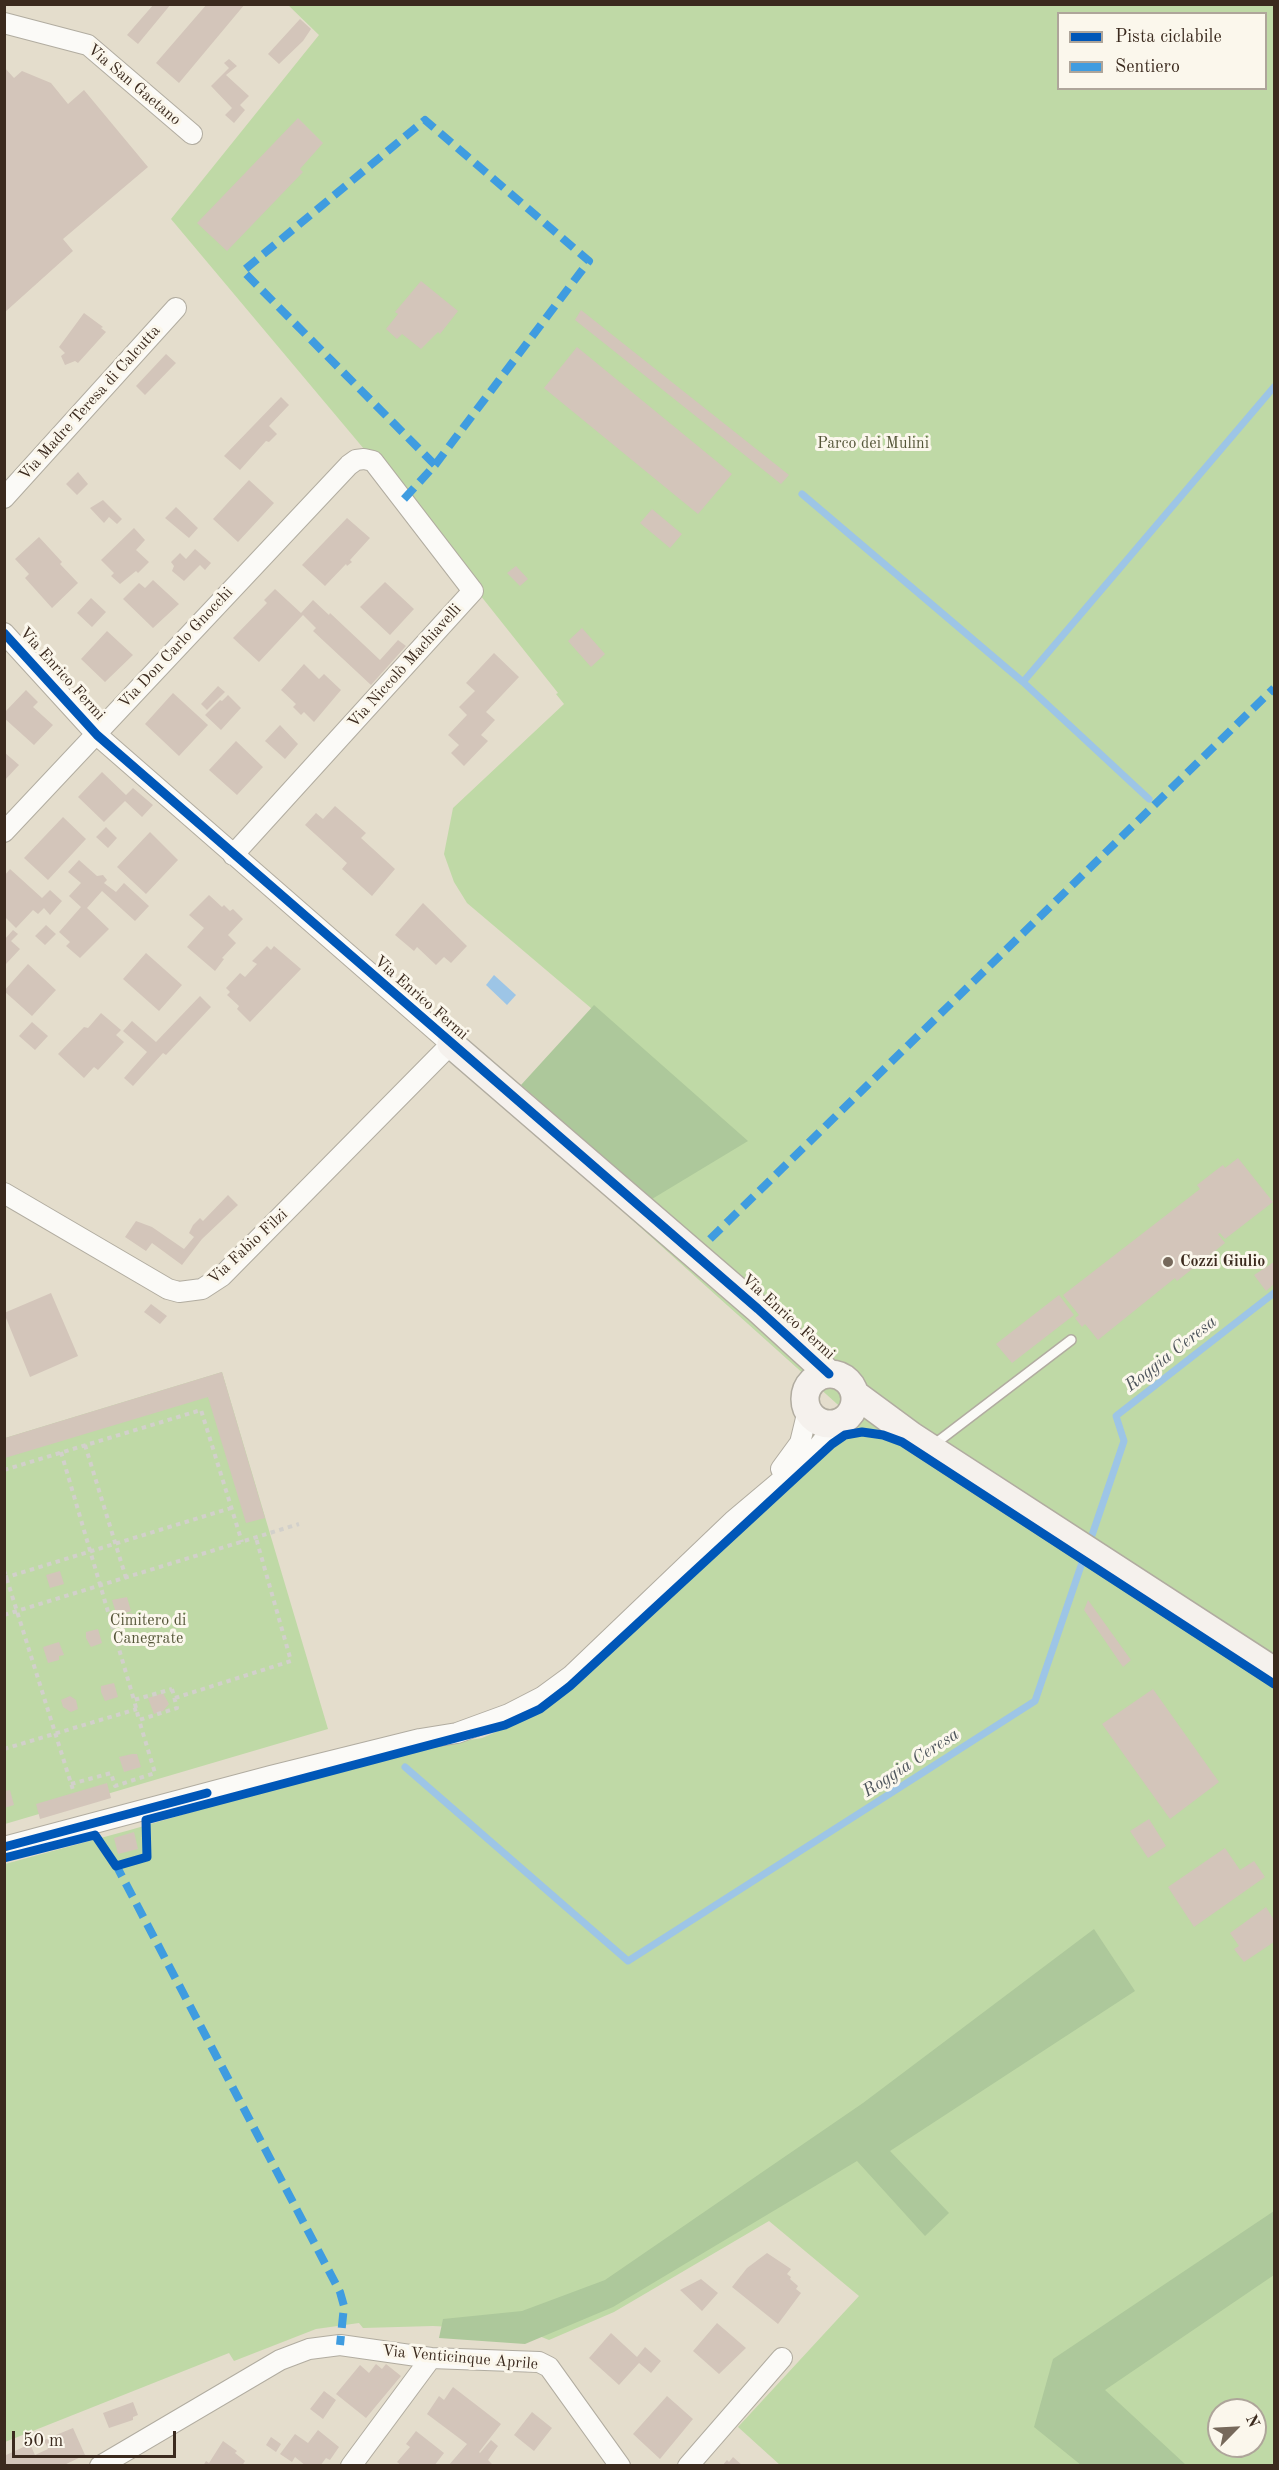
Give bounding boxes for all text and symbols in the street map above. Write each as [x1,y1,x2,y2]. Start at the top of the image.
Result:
legend [1057,12,1267,90]
text: Pista ciclabile [1115,28,1222,46]
street label: Via San Gaetano [83,40,185,130]
text: Sentiero [1115,58,1180,76]
street label: Via Madre Teresa di Calcutta [15,321,165,485]
park label: Parco dei Mulini [817,434,929,454]
street label: Via Don Carlo Gnocchi [115,583,237,713]
street label: Via Niccolò Machiavelli [344,600,466,732]
street label: Via Enrico Fermi [15,623,109,725]
street label: Via Enrico Fermi [370,952,472,1044]
street label: Via Fabio Filzi [204,1205,292,1289]
place label: Cozzi Giulio [1180,1252,1265,1272]
marker: Cozzi Giulio [1161,1255,1175,1269]
street label: Via Enrico Fermi [737,1270,839,1364]
water label: Roggia Ceresa [1121,1311,1221,1397]
park label: Cimitero di Canegrate [110,1611,186,1649]
water label: Roggia Ceresa [859,1724,963,1802]
street label: Via Venticinque Aprile [381,2342,539,2374]
north arrow [1207,2398,1267,2458]
text: N [1242,2413,1261,2430]
scale bar [15,2419,178,2457]
text: 50 m [23,2432,63,2450]

